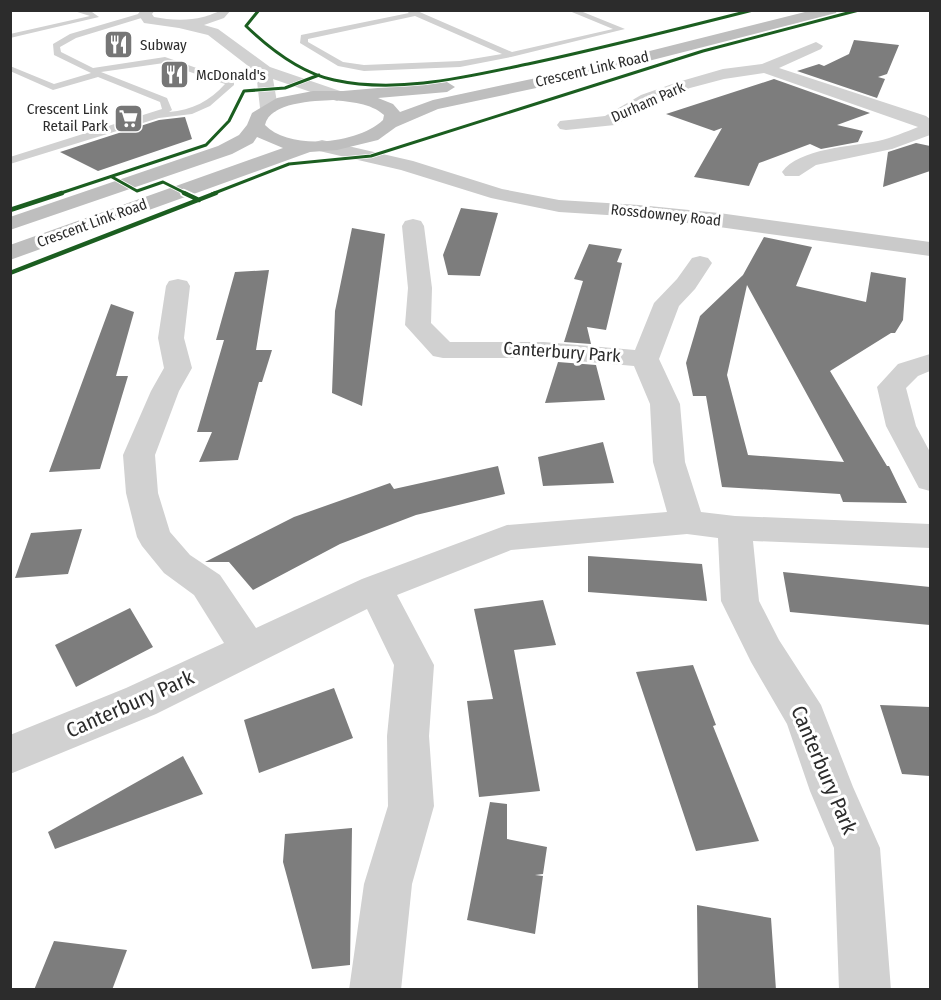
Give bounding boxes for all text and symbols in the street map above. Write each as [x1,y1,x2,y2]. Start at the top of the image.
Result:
restaurant icon: Subway [103,29,135,61]
place label: Subway [140,36,187,54]
street label: Crescent Link Road [534,47,650,91]
restaurant icon: McDonald's [159,59,191,91]
place label: McDonald's [196,66,266,84]
street label: Durham Park [608,78,688,126]
place label: Crescent Link Retail Park [27,100,108,135]
supermarket icon: Crescent Link Retail Park [113,102,145,134]
street label: Crescent Link Road [34,195,150,251]
street label: Rossdowney Road [610,200,722,230]
street label: Canterbury Park [503,337,622,367]
street label: Canterbury Park [62,664,198,744]
street label: Canterbury Park [785,702,863,838]

